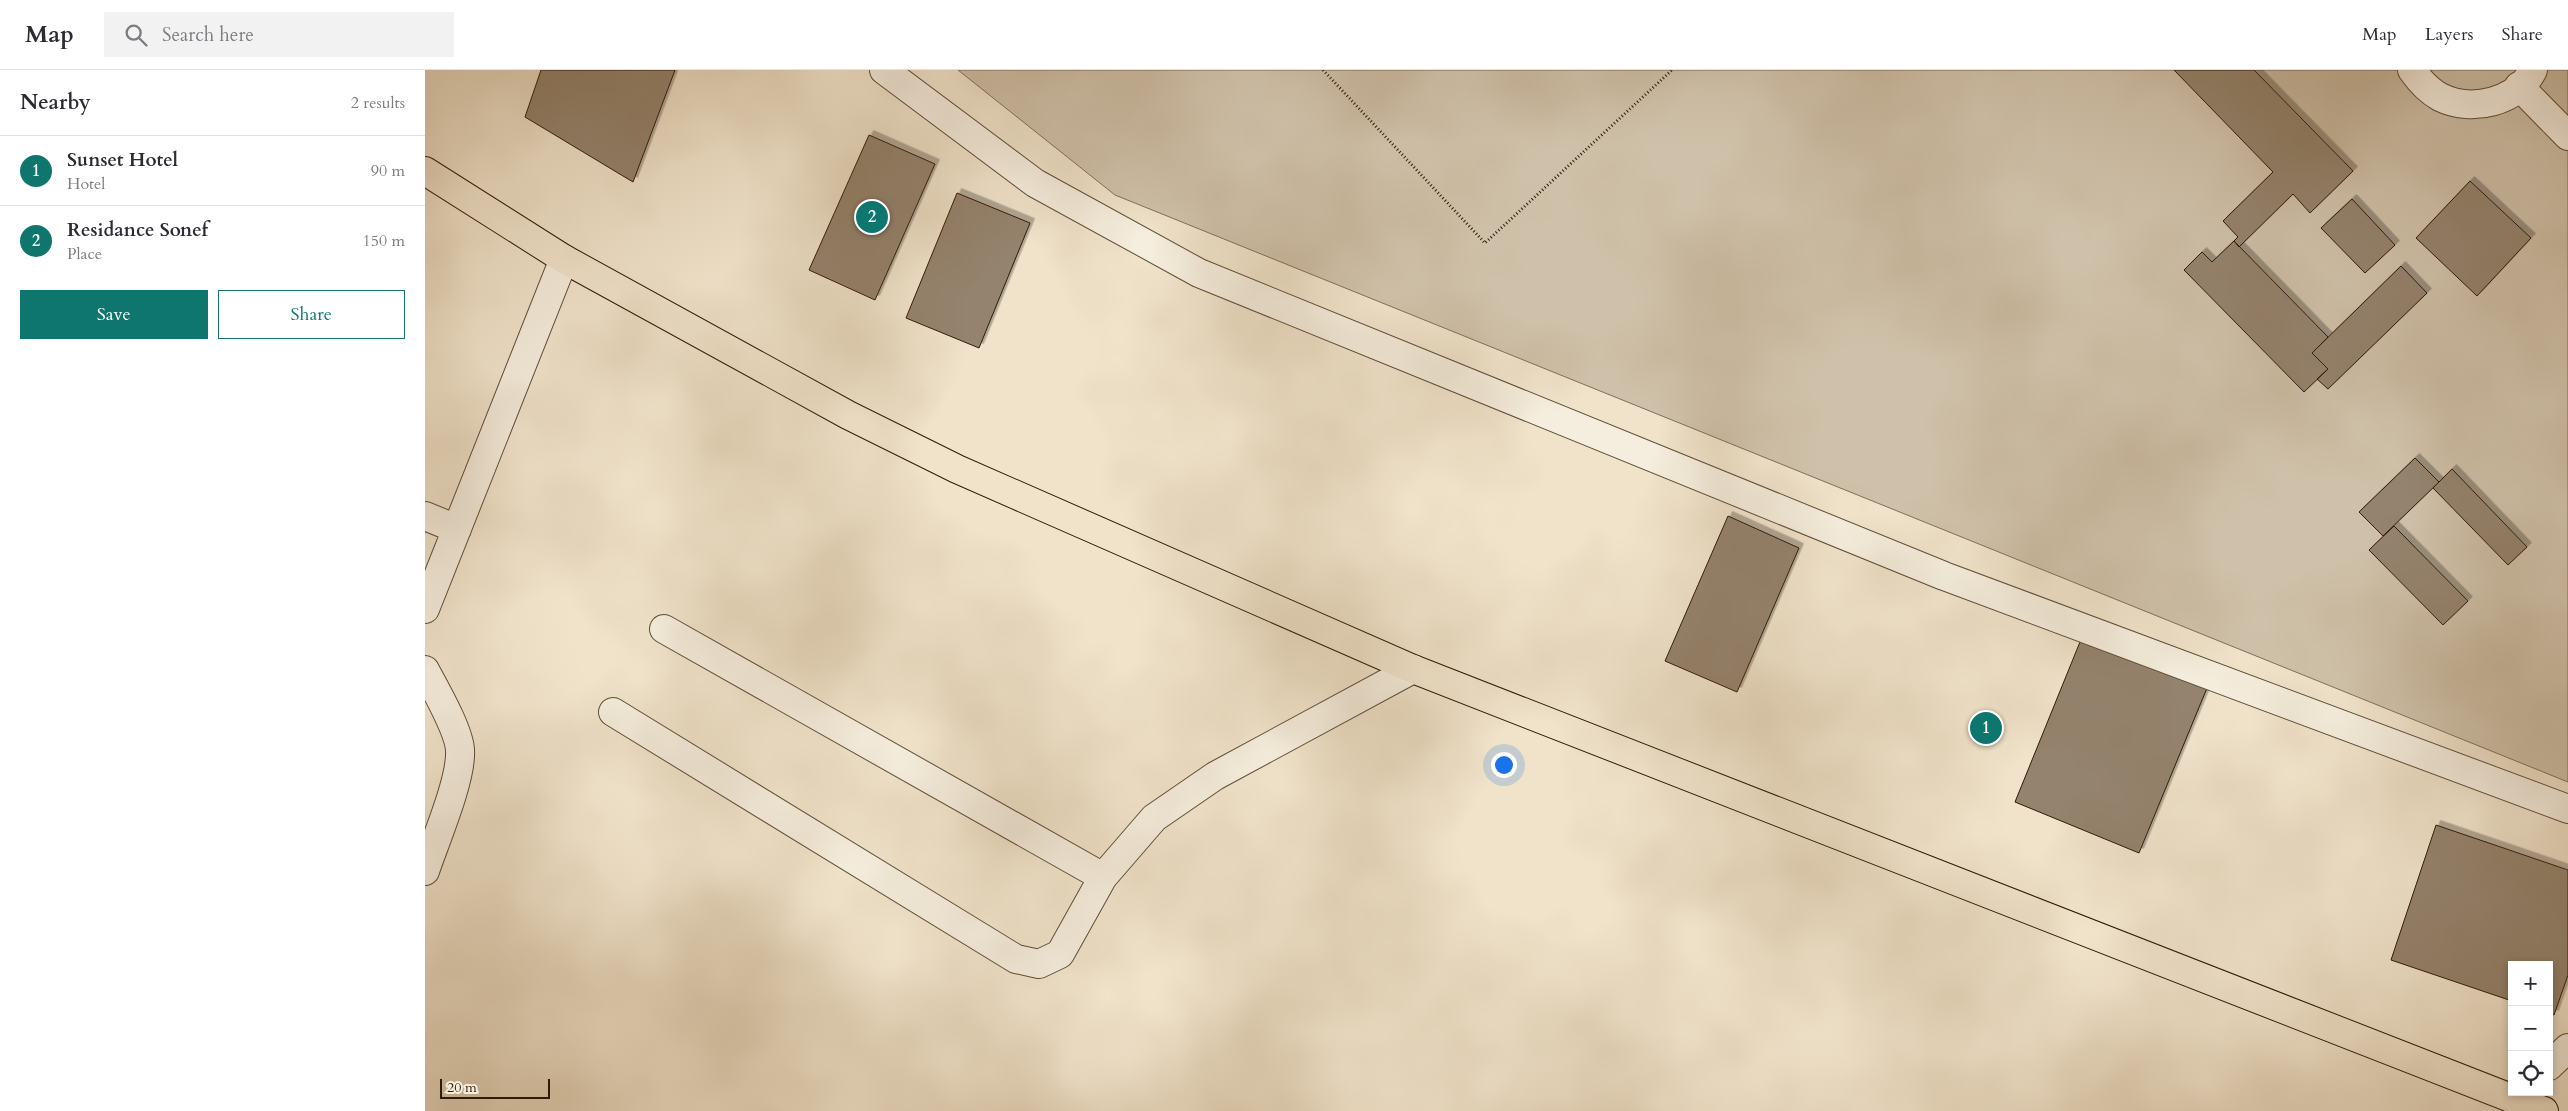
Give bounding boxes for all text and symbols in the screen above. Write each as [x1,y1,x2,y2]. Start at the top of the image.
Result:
search box [104,12,454,57]
text: Map [25,18,74,51]
icon: search [122,21,150,49]
text: Search here [162,22,254,48]
text: Map [2362,22,2397,47]
text: Layers [2425,22,2474,47]
text: Share [2502,22,2543,47]
text: Nearby [20,88,91,117]
text: 2 results [351,92,405,114]
text: Sunset Hotel [67,147,178,173]
text: 1 [32,160,40,182]
text: 90 m [371,160,405,182]
text: Hotel [67,173,105,195]
pin: 2 [856,198,888,236]
text: Residance Sonef [67,217,208,243]
text: 2 [32,230,40,252]
text: 150 m [363,230,405,252]
text: Place [67,243,102,265]
button: Save [20,290,208,339]
button: Share [218,290,405,339]
pin: 1 [1970,709,2002,747]
your location [1491,752,1517,778]
map controls [2508,961,2553,1096]
button: + [2508,961,2553,1006]
button: − [2508,1006,2553,1051]
button: locate [2508,1051,2553,1096]
scale bar [440,1076,550,1099]
text: 20 m [447,1078,477,1097]

